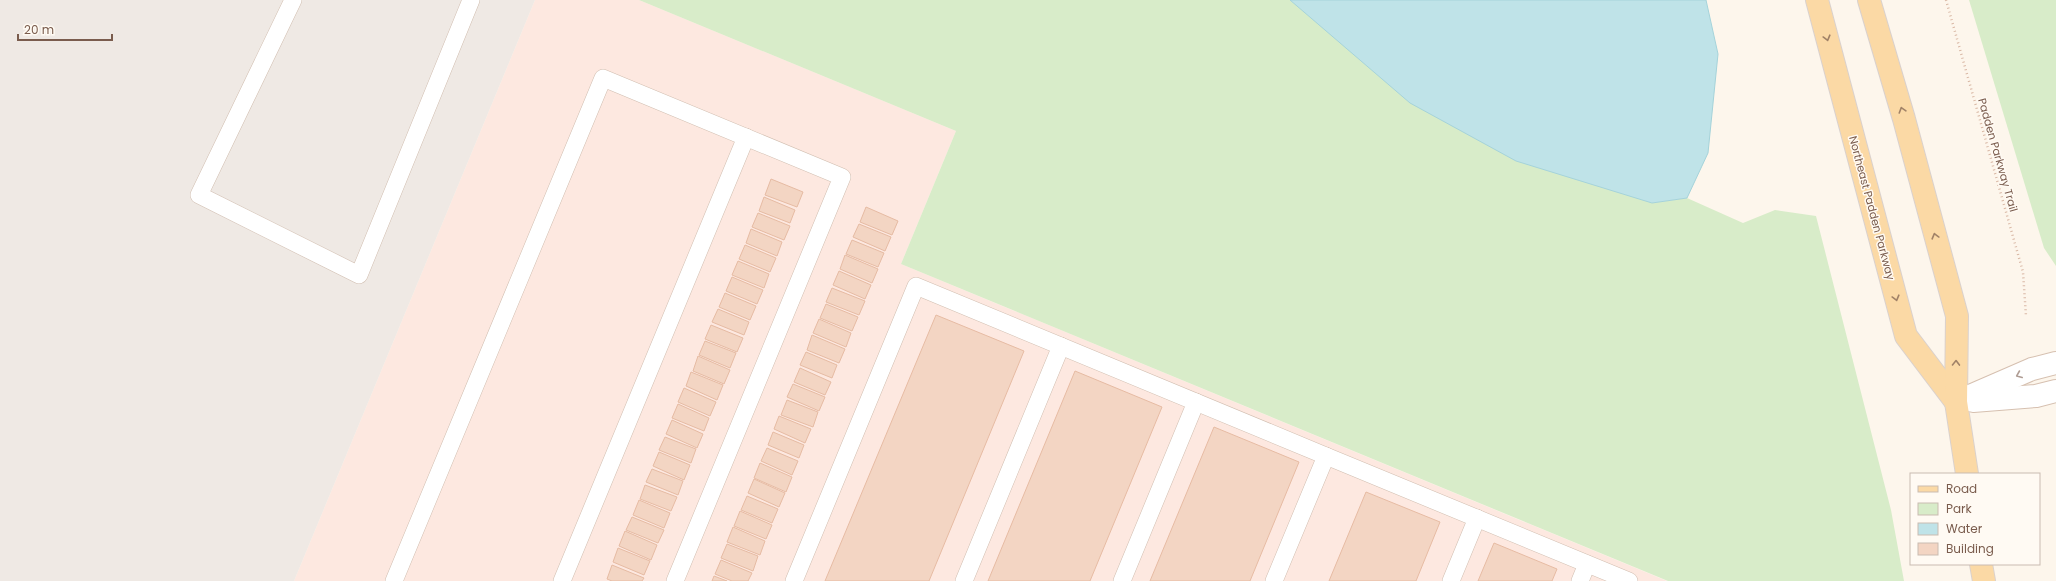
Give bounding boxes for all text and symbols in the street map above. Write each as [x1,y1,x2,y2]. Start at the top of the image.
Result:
scale bar [18,16,112,42]
text: 20 m [24,21,54,38]
one-way arrow [1822,34,1831,41]
street label: Padden Parkway Trail [1974,96,2022,214]
one-way arrow [1898,107,1907,114]
street label: Northeast Padden Parkway [1845,134,1899,283]
one-way arrow [1932,232,1940,239]
one-way arrow [1891,295,1900,302]
one-way arrow [1952,360,1960,366]
one-way arrow [2016,370,2024,378]
legend [1910,473,2040,565]
text: Road [1946,480,1977,497]
text: Park [1946,500,1973,517]
text: Water [1946,520,1983,537]
text: Building [1946,540,1994,557]

